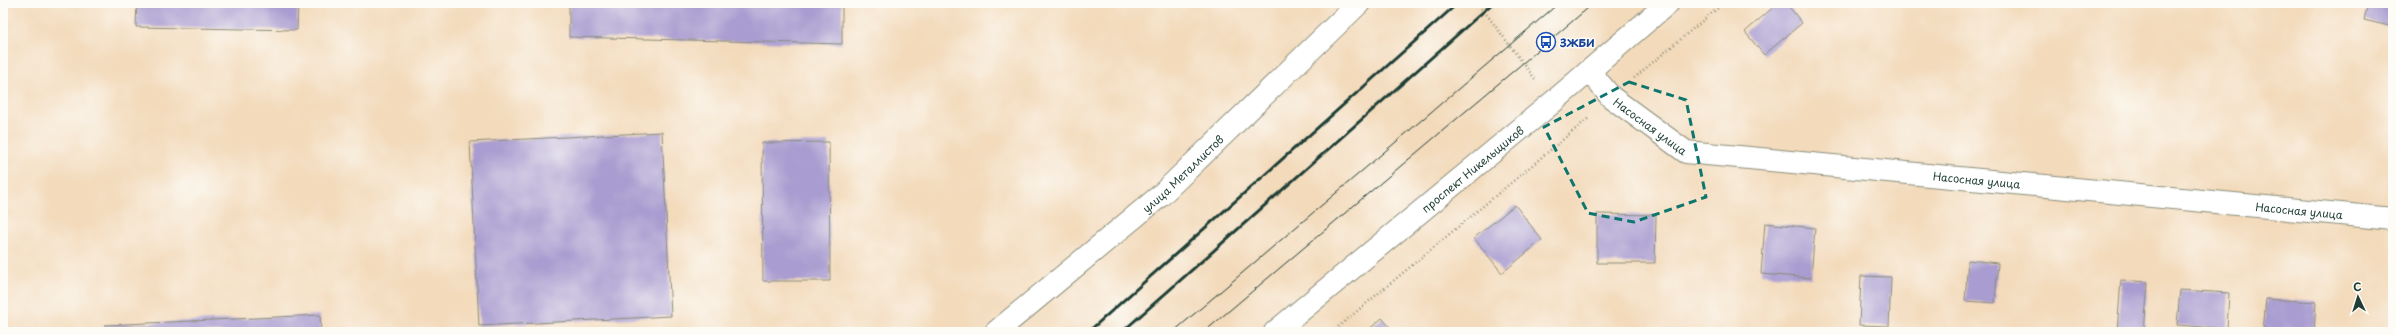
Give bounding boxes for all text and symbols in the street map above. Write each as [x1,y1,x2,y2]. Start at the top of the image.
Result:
bus stop icon: ЗЖБИ [1535,31,1557,53]
place label: ЗЖБИ [1559,34,1595,51]
street label: Насосная улица [1610,93,1691,159]
street label: проспект Никельщиков [1417,121,1527,216]
street label: улица Металлистов [1138,131,1227,216]
street label: Насосная улица [1932,167,2021,192]
street label: Насосная улица [2255,198,2344,223]
north arrow [2338,277,2378,317]
text: С [2353,278,2362,295]

